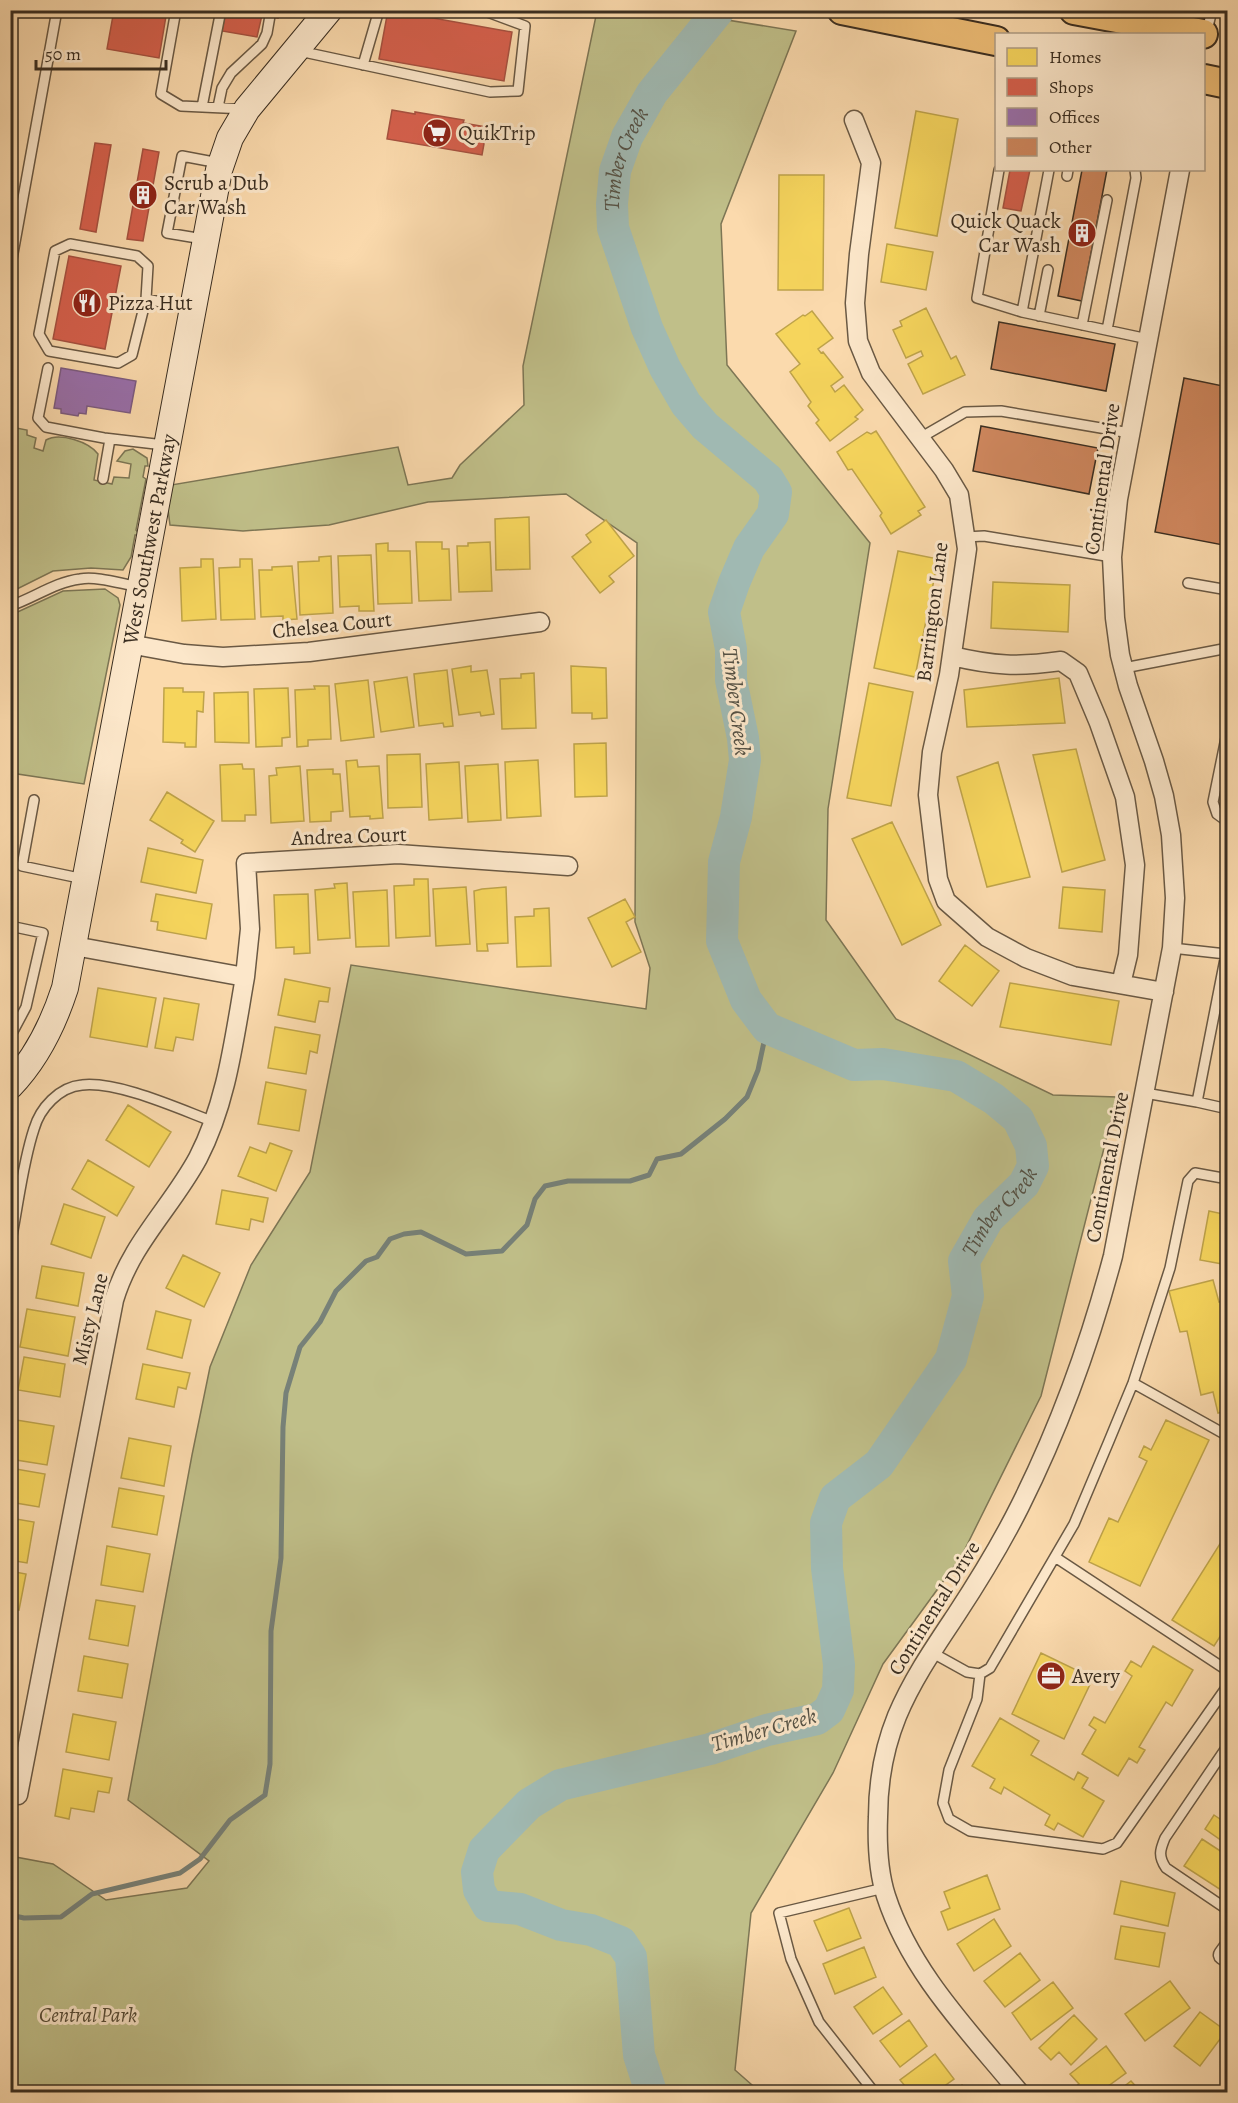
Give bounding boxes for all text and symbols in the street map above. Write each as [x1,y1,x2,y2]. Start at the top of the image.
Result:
scale bar [36,33,166,71]
legend [995,33,1205,171]
text: 50 m [45,42,81,66]
text: Homes [1049,45,1101,69]
text: Shops [1049,75,1094,99]
water label: Timber Creek [597,102,656,212]
text: Offices [1049,105,1100,129]
supermarket icon: QuikTrip [421,117,453,149]
place label: QuikTrip [458,119,536,147]
text: Other [1049,135,1092,159]
place label: Scrub a Dub Car Wash [164,169,269,221]
building icon: Scrub a Dub Car Wash [127,179,159,211]
place label: Quick Quack Car Wash [950,207,1062,259]
building icon: Quick Quack Car Wash [1066,217,1098,249]
restaurant icon: Pizza Hut [71,287,103,319]
place label: Pizza Hut [108,289,193,317]
street label: Continental Drive [1077,401,1127,557]
street label: West Southwest Parkway [116,431,183,648]
street label: Barrington Lane [910,540,954,684]
street label: Chelsea Court [271,605,393,645]
water label: Timber Creek [715,647,757,758]
street label: Andrea Court [290,820,407,852]
street label: Continental Drive [1079,1089,1135,1245]
water label: Timber Creek [955,1162,1045,1262]
street label: Misty Lane [65,1270,115,1368]
street label: Continental Drive [882,1536,986,1680]
office icon: Avery [1035,1660,1067,1692]
place label: Avery [1071,1662,1121,1690]
water label: Timber Creek [708,1701,820,1759]
park label: Central Park [39,2001,137,2029]

